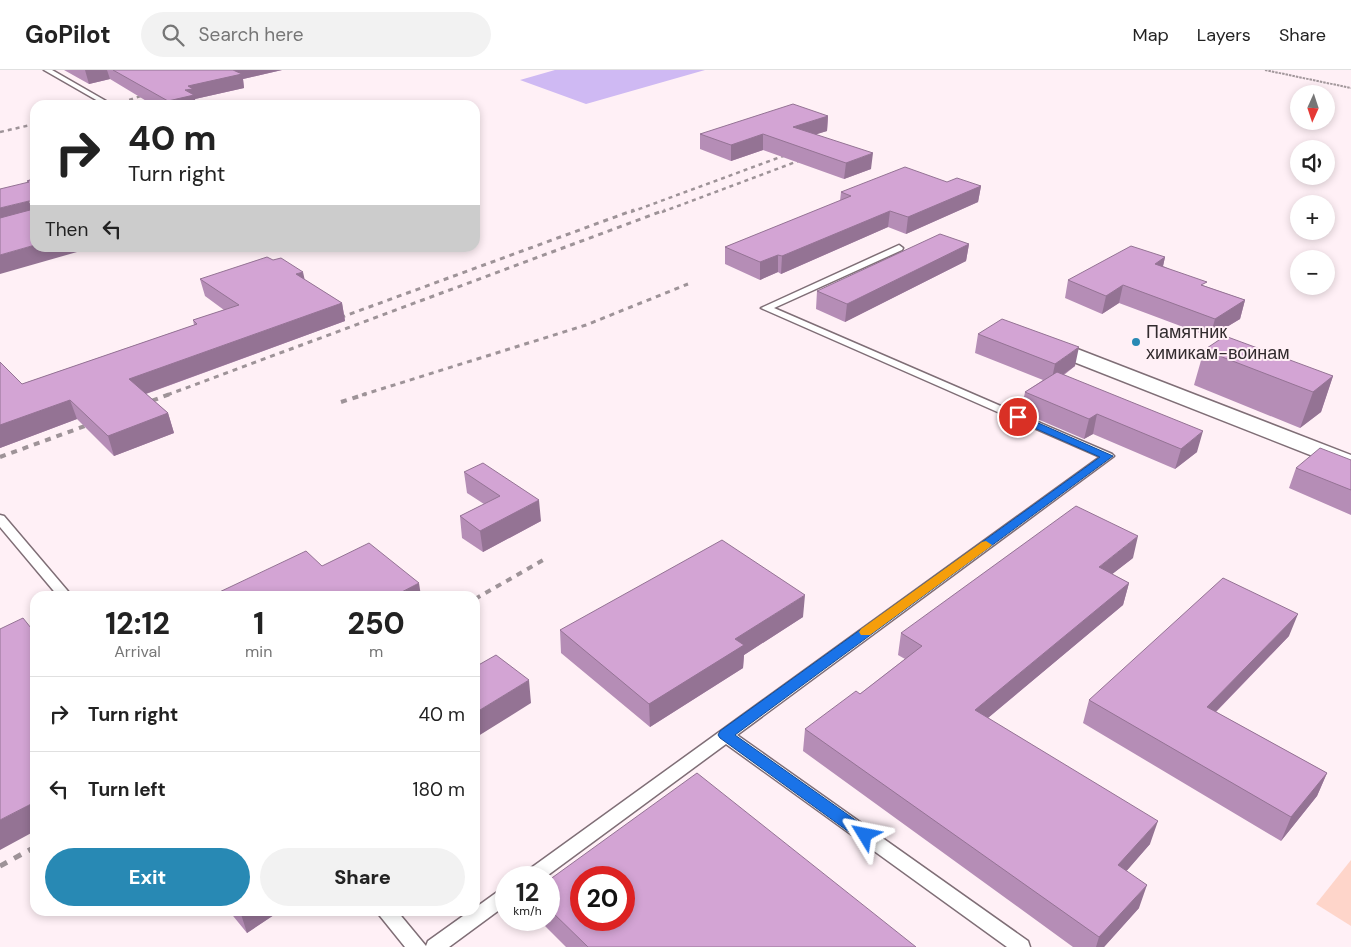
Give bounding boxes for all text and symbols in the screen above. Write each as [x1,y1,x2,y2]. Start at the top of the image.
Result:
search box [141,12,491,57]
text: GoPilot [25,19,111,50]
icon: search [159,21,187,49]
text: Search here [199,22,303,47]
text: Map [1133,23,1169,47]
text: Layers [1197,23,1251,47]
text: Share [1279,23,1326,47]
north arrow [1290,85,1335,130]
map controls [1290,85,1335,295]
text: 40 m [128,115,217,161]
icon: right [45,120,110,185]
button: sound [1290,140,1335,185]
text: Turn right [128,159,225,188]
button: + [1290,195,1335,240]
icon: left [98,215,126,243]
text: Then [45,217,88,242]
button: − [1290,250,1335,295]
place label: Памятник химикам-воинам [1146,320,1290,365]
marker: Памятник химикам-воинам [1130,336,1142,348]
pin [997,396,1039,438]
icon: arrive [1004,403,1032,431]
text: 12:12 [105,604,170,643]
text: 1 [253,604,264,643]
text: 250 [348,604,405,643]
text: Arrival [114,641,161,662]
text: min [245,641,272,662]
text: m [369,641,383,662]
icon: right [45,700,73,728]
text: Turn right [88,702,178,727]
text: 40 m [418,702,465,727]
icon: left [45,775,73,803]
text: Turn left [88,777,166,802]
text: 180 m [413,777,465,802]
position arrow [838,808,890,860]
button: Exit [45,848,250,906]
button: Share [260,848,465,906]
speed limit sign: 20 [570,866,635,931]
text: 12 [516,876,539,909]
text: km/h [513,903,542,919]

